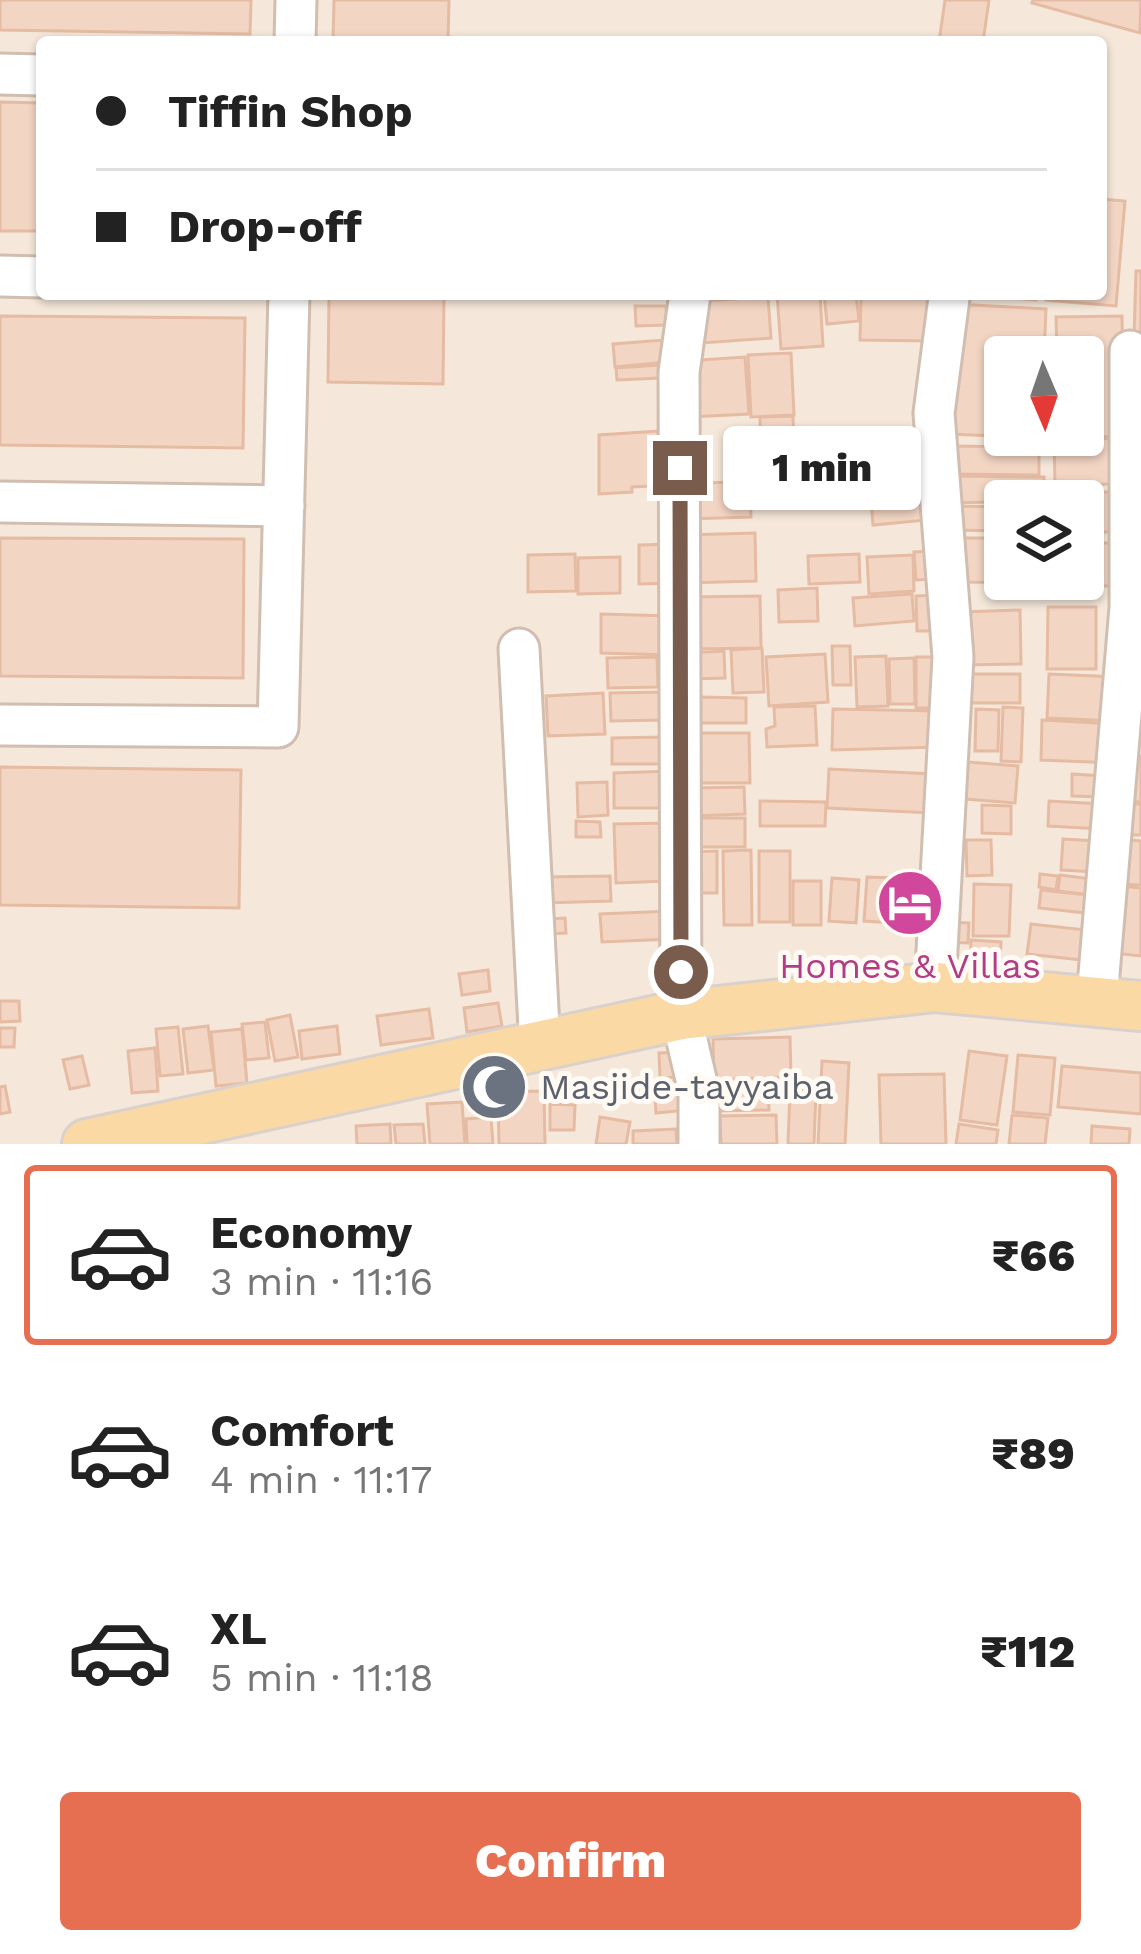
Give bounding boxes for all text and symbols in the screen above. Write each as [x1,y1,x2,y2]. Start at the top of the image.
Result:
text: Tiffin Shop [168,85,413,138]
text: Drop-off [168,200,362,253]
north arrow [984,336,1104,456]
map controls [984,336,1104,600]
callout: 1 min [722,426,920,510]
route end [653,441,707,495]
text: 1 min [772,445,872,490]
button: layers [984,480,1104,600]
hotel icon: Homes & Villas [875,868,945,938]
route start [654,945,708,999]
place label: Homes & Villas [779,945,1041,987]
mosque icon: Masjide-tayyaiba [459,1052,529,1122]
place label: Masjide-tayyaiba [540,1066,834,1108]
icon: car [66,1201,174,1309]
text: Economy [210,1206,412,1259]
text: ₹66 [992,1229,1075,1282]
text: 3 min · 11:16 [210,1259,433,1304]
icon: car [66,1399,174,1507]
text: Comfort [210,1404,394,1457]
text: ₹89 [991,1427,1075,1480]
text: 4 min · 11:17 [210,1457,433,1502]
icon: car [66,1597,174,1705]
text: XL [210,1602,267,1655]
text: ₹112 [980,1625,1075,1678]
text: 5 min · 11:18 [210,1655,434,1700]
button: Confirm [60,1792,1081,1930]

